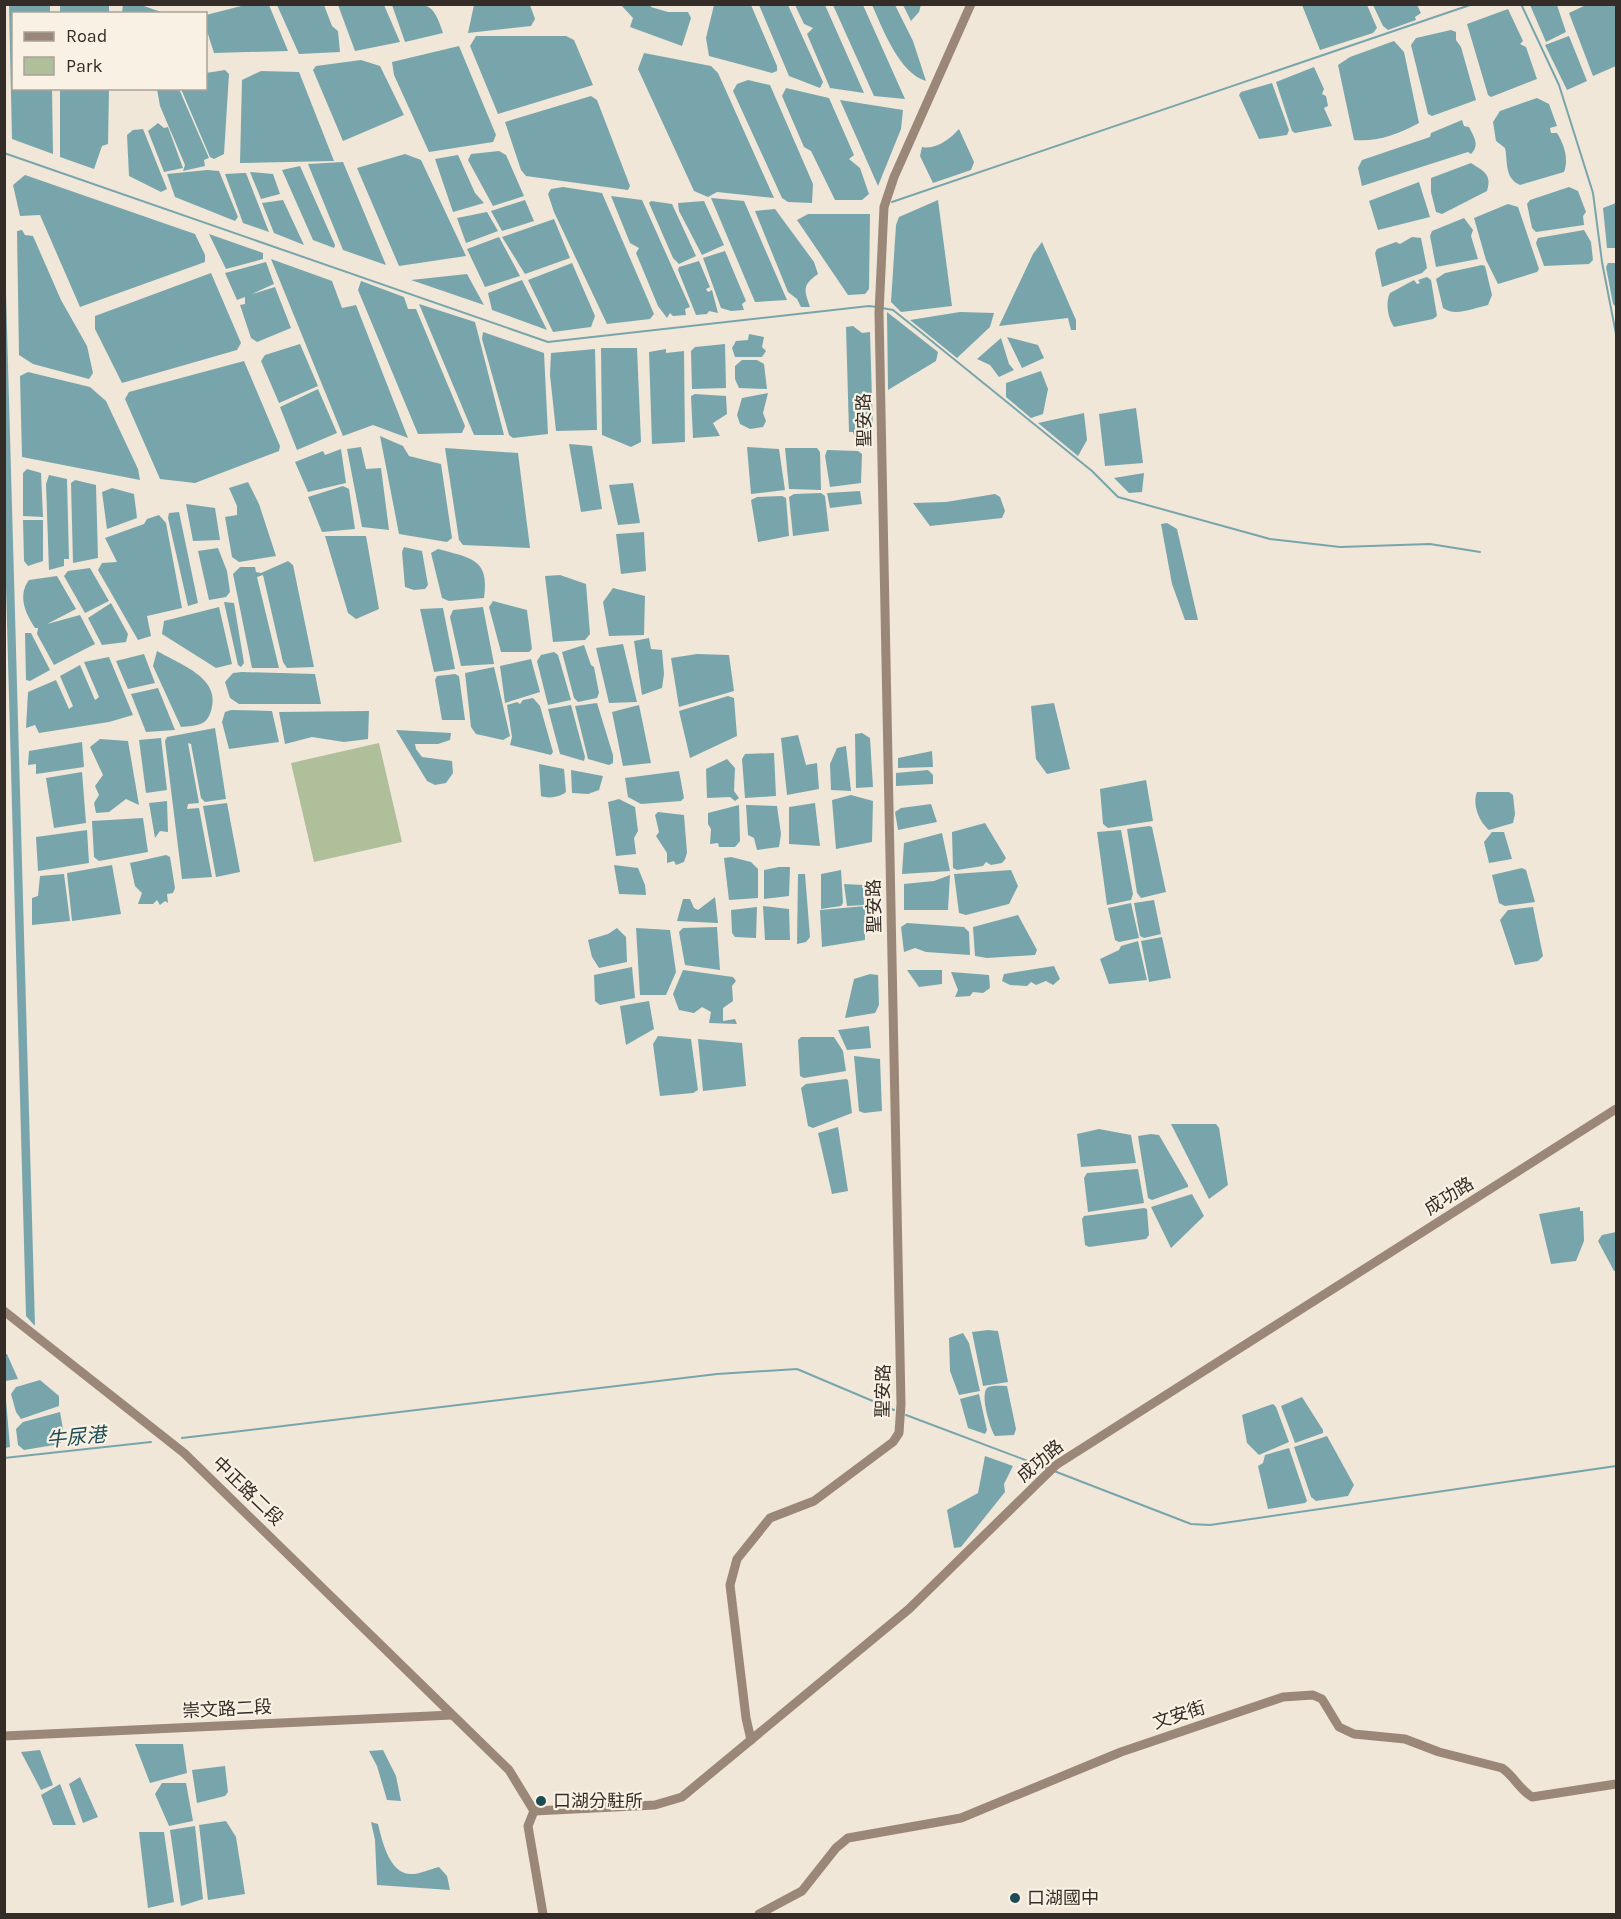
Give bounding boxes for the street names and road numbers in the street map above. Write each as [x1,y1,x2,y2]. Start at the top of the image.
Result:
street label: 聖安路 [853,393,875,447]
street label: 聖安路 [863,879,885,933]
street label: 成功路 [1420,1172,1478,1220]
street label: 聖安路 [872,1364,894,1418]
street label: 成功路 [1012,1435,1068,1487]
street label: 中正路二段 [208,1452,288,1530]
street label: 崇文路二段 [181,1696,273,1722]
street label: 文安街 [1150,1696,1208,1734]

